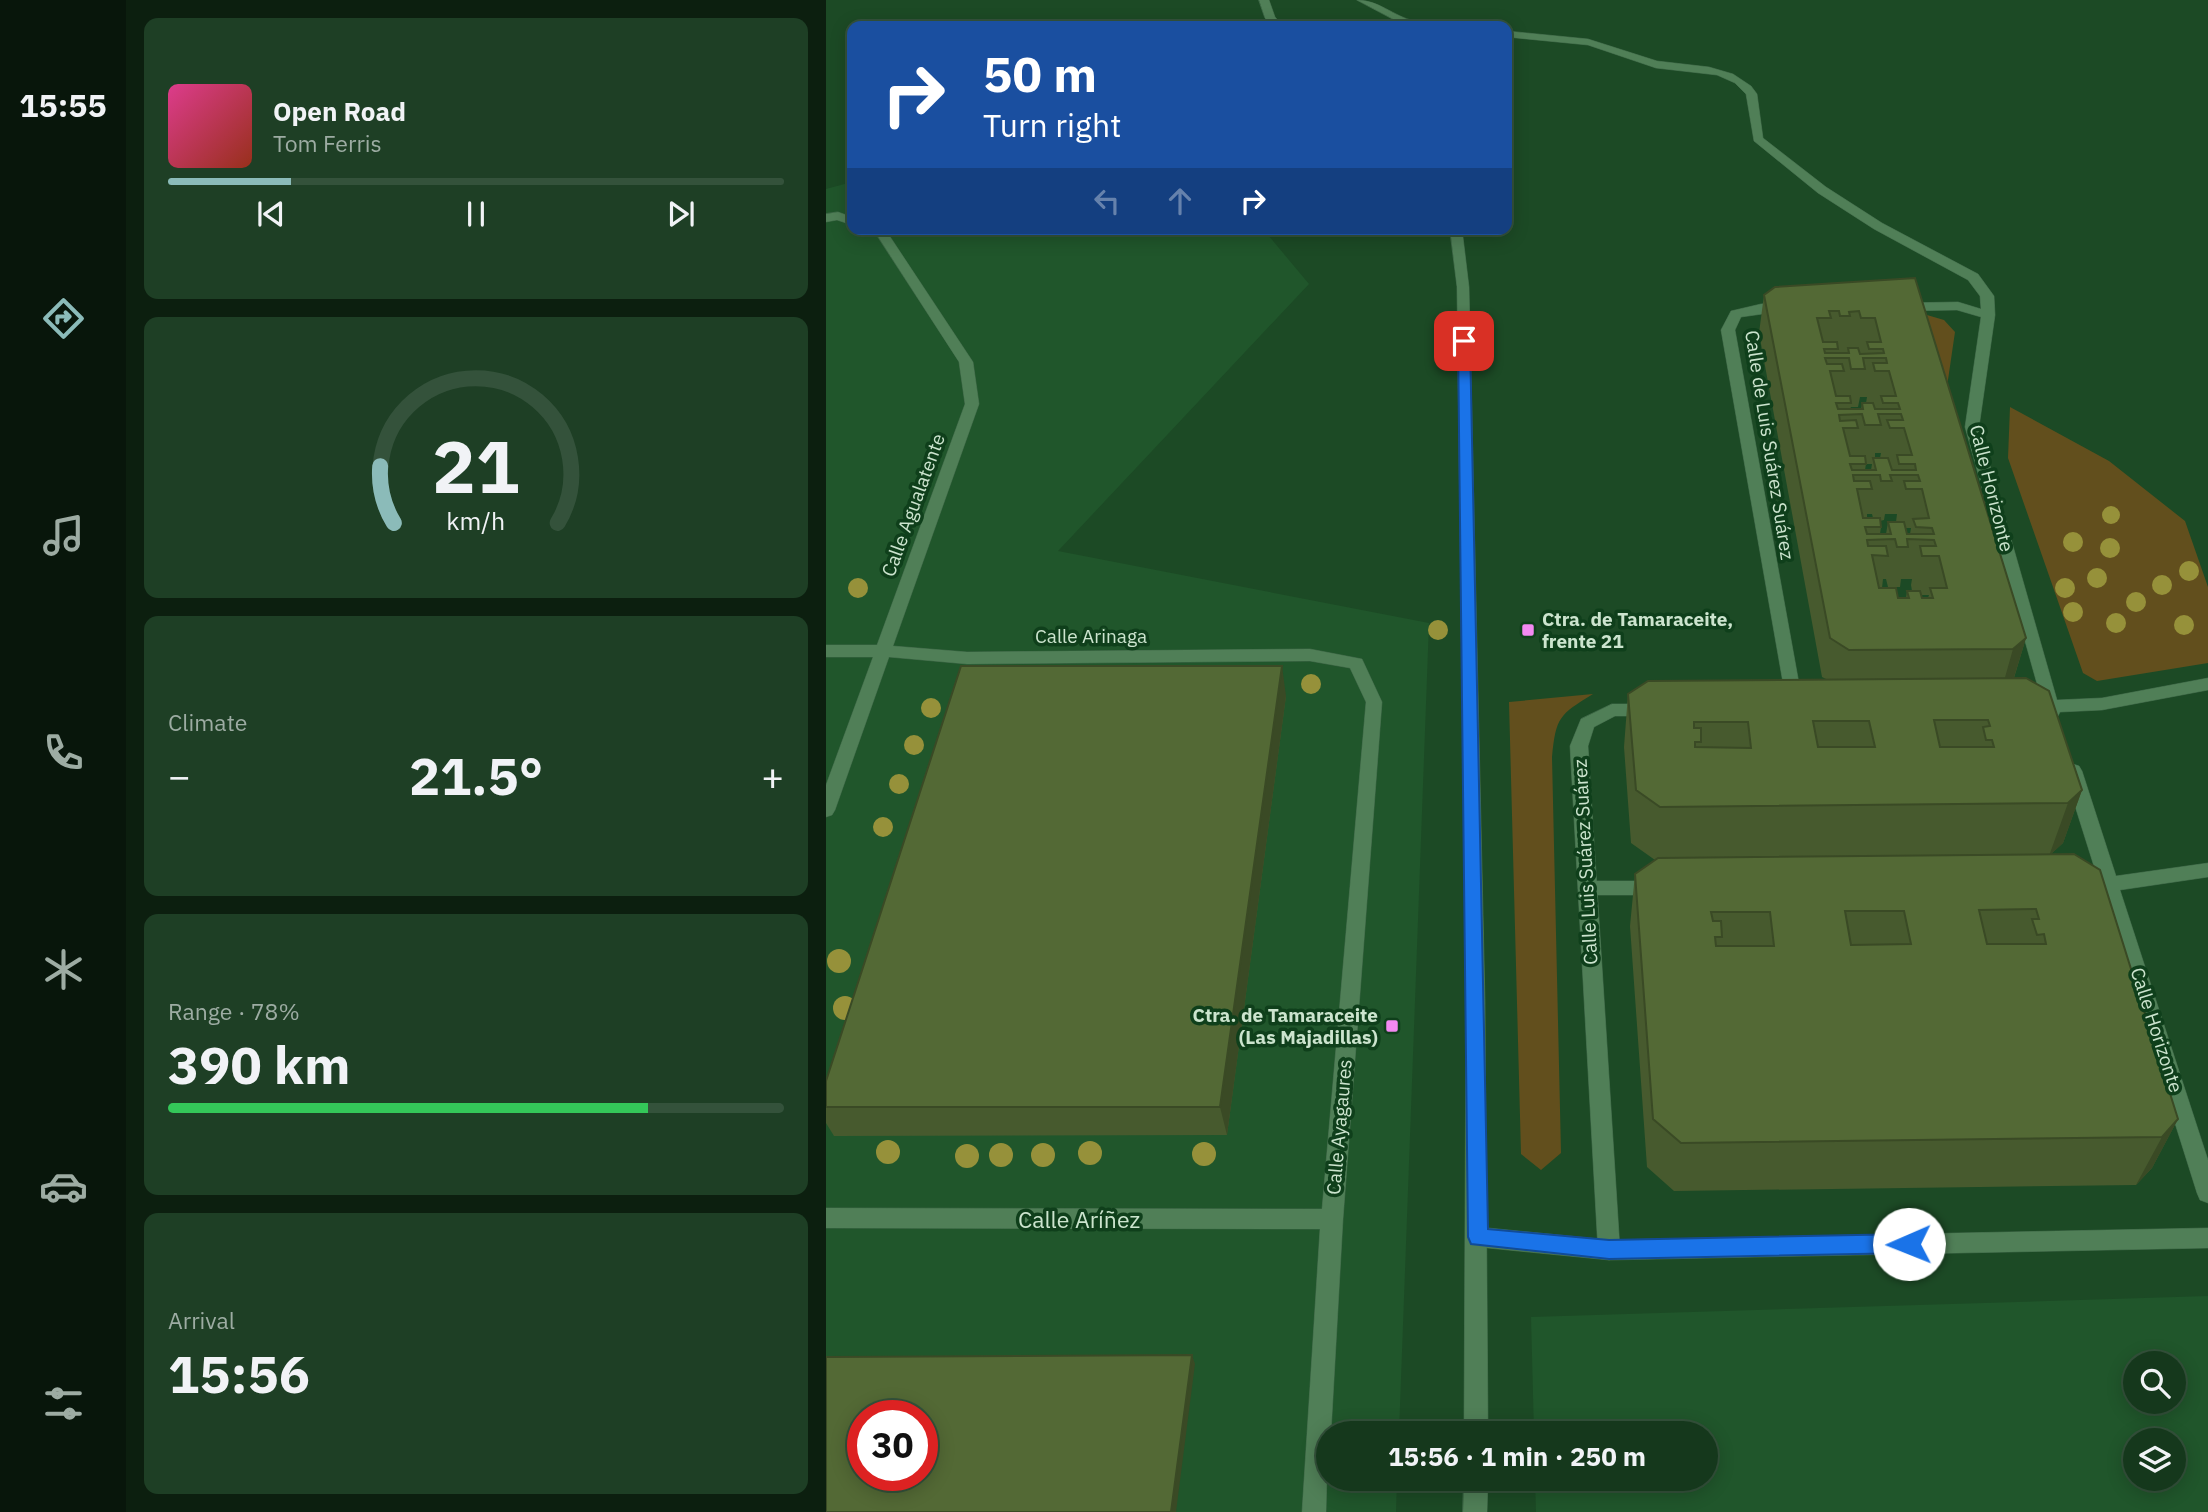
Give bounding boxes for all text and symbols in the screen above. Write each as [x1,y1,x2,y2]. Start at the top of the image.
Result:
text: 50 m [983,42,1097,105]
icon: right [868,49,959,140]
text: 15:55 [19,84,107,126]
text: Open Road [273,94,406,128]
text: Turn right [983,104,1121,146]
text: Tom Ferris [273,128,382,158]
icon: left [1088,182,1126,220]
icon: ahead [1161,182,1199,220]
icon: right [1234,182,1272,220]
icon: previous [252,195,290,233]
icon: pause [457,195,495,233]
icon: next [662,195,700,233]
icon: directions [39,294,88,343]
pin [1434,311,1494,371]
icon: arrive [1445,322,1483,360]
street label: Calle de Luis Suárez Suárez [1740,328,1800,562]
text: 21 [432,419,520,514]
street label: Calle Horizonte [1965,422,2019,554]
street label: Calle Agualatente [876,430,950,580]
text: km/h [447,504,505,537]
icon: music [39,511,88,560]
place label: Ctra. de Tamaraceite, frente 21 [1542,607,1733,653]
marker: Ctra. de Tamaraceite, frente 21 [1520,622,1536,638]
street label: Calle Arinaga [1035,624,1147,648]
text: Climate [168,707,247,737]
icon: phone [39,728,88,777]
text: 21.5° [409,742,543,809]
text: − [168,751,191,800]
text: + [761,751,784,800]
street label: Calle Luis Suárez Suárez [1568,758,1602,966]
icon: climate [39,945,88,994]
street label: Calle Horizonte [2126,964,2188,1096]
text: Range · 78% [168,996,300,1026]
place label: Ctra. de Tamaraceite (Las Majadillas) [1193,1003,1378,1049]
marker: Ctra. de Tamaraceite (Las Majadillas) [1384,1018,1400,1034]
text: 390 km [168,1031,350,1098]
street label: Calle Ayagaures [1321,1058,1357,1196]
icon: car [39,1162,88,1211]
street label: Calle Aríñez [1018,1204,1140,1234]
position arrow [1872,1207,1946,1281]
text: Arrival [168,1305,235,1335]
text: 15:56 [168,1340,310,1407]
map controls [2123,1351,2186,1491]
button: search [2123,1351,2186,1414]
icon: filters [39,1379,88,1428]
speed limit sign: 30 [847,1400,938,1491]
button: layers [2123,1428,2186,1491]
text: 15:56 · 1 min · 250 m [1388,1439,1646,1473]

